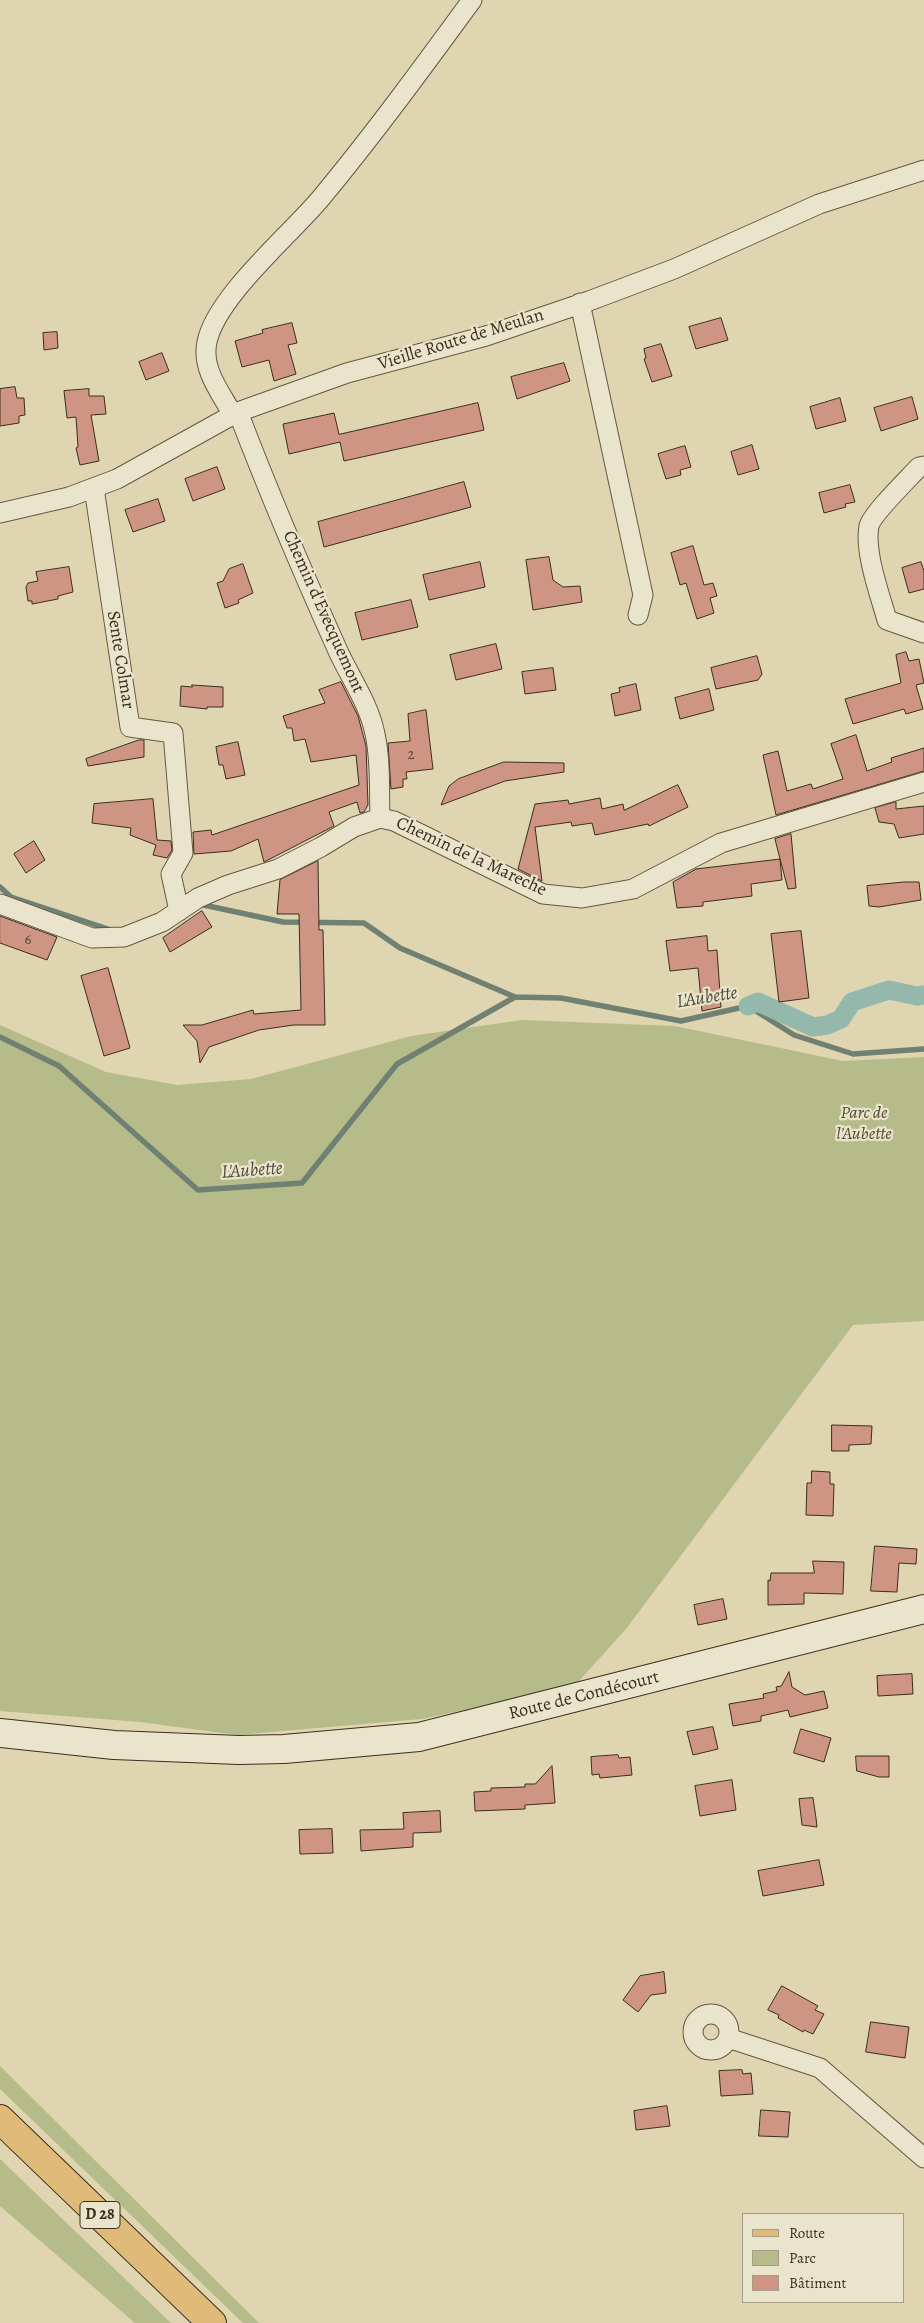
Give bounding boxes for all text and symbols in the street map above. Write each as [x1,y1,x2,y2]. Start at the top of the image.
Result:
street label: Vieille Route de Meulan [375,304,547,376]
street label: Chemin d'Evecquemont [277,528,369,696]
street label: Sente Colmar [102,609,138,711]
house number: 2 [407,746,415,764]
street label: Chemin de la Mareche [392,813,550,901]
house number: 6 [25,931,31,949]
water label: L'Aubette [675,982,739,1014]
park label: Parc de l'Aubette [836,1103,892,1146]
water label: L'Aubette [221,1157,283,1185]
street label: Route de Condécourt [506,1667,662,1725]
road number: D 28 [80,2202,120,2228]
legend [742,2213,904,2303]
text: Route [789,2223,825,2243]
text: Parc [789,2248,816,2268]
text: Bâtiment [789,2273,847,2293]

